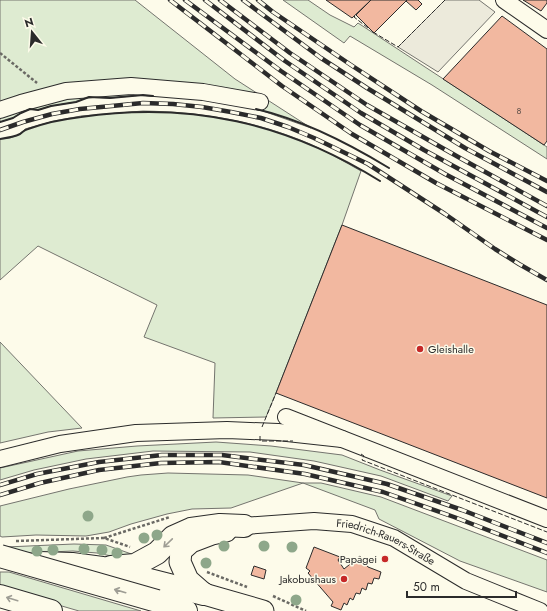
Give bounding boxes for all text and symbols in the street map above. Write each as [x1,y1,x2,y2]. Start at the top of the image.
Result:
north arrow [12,12,52,52]
text: N [23,14,36,31]
house number: 8 [517,104,522,117]
place label: Gleishalle [428,341,474,357]
marker: Gleishalle [415,344,425,354]
street label: Friedrich-Rauers-Straße [336,515,439,569]
one-way arrow [163,538,173,548]
place label: Papagei [340,551,377,567]
marker: Papagei [380,554,390,564]
place label: Jakobushaus [278,571,337,587]
scale bar [407,573,516,599]
marker: Jakobushaus [339,574,349,584]
text: 50 m [413,578,440,596]
one-way arrow [114,586,127,594]
one-way arrow [6,595,19,602]

